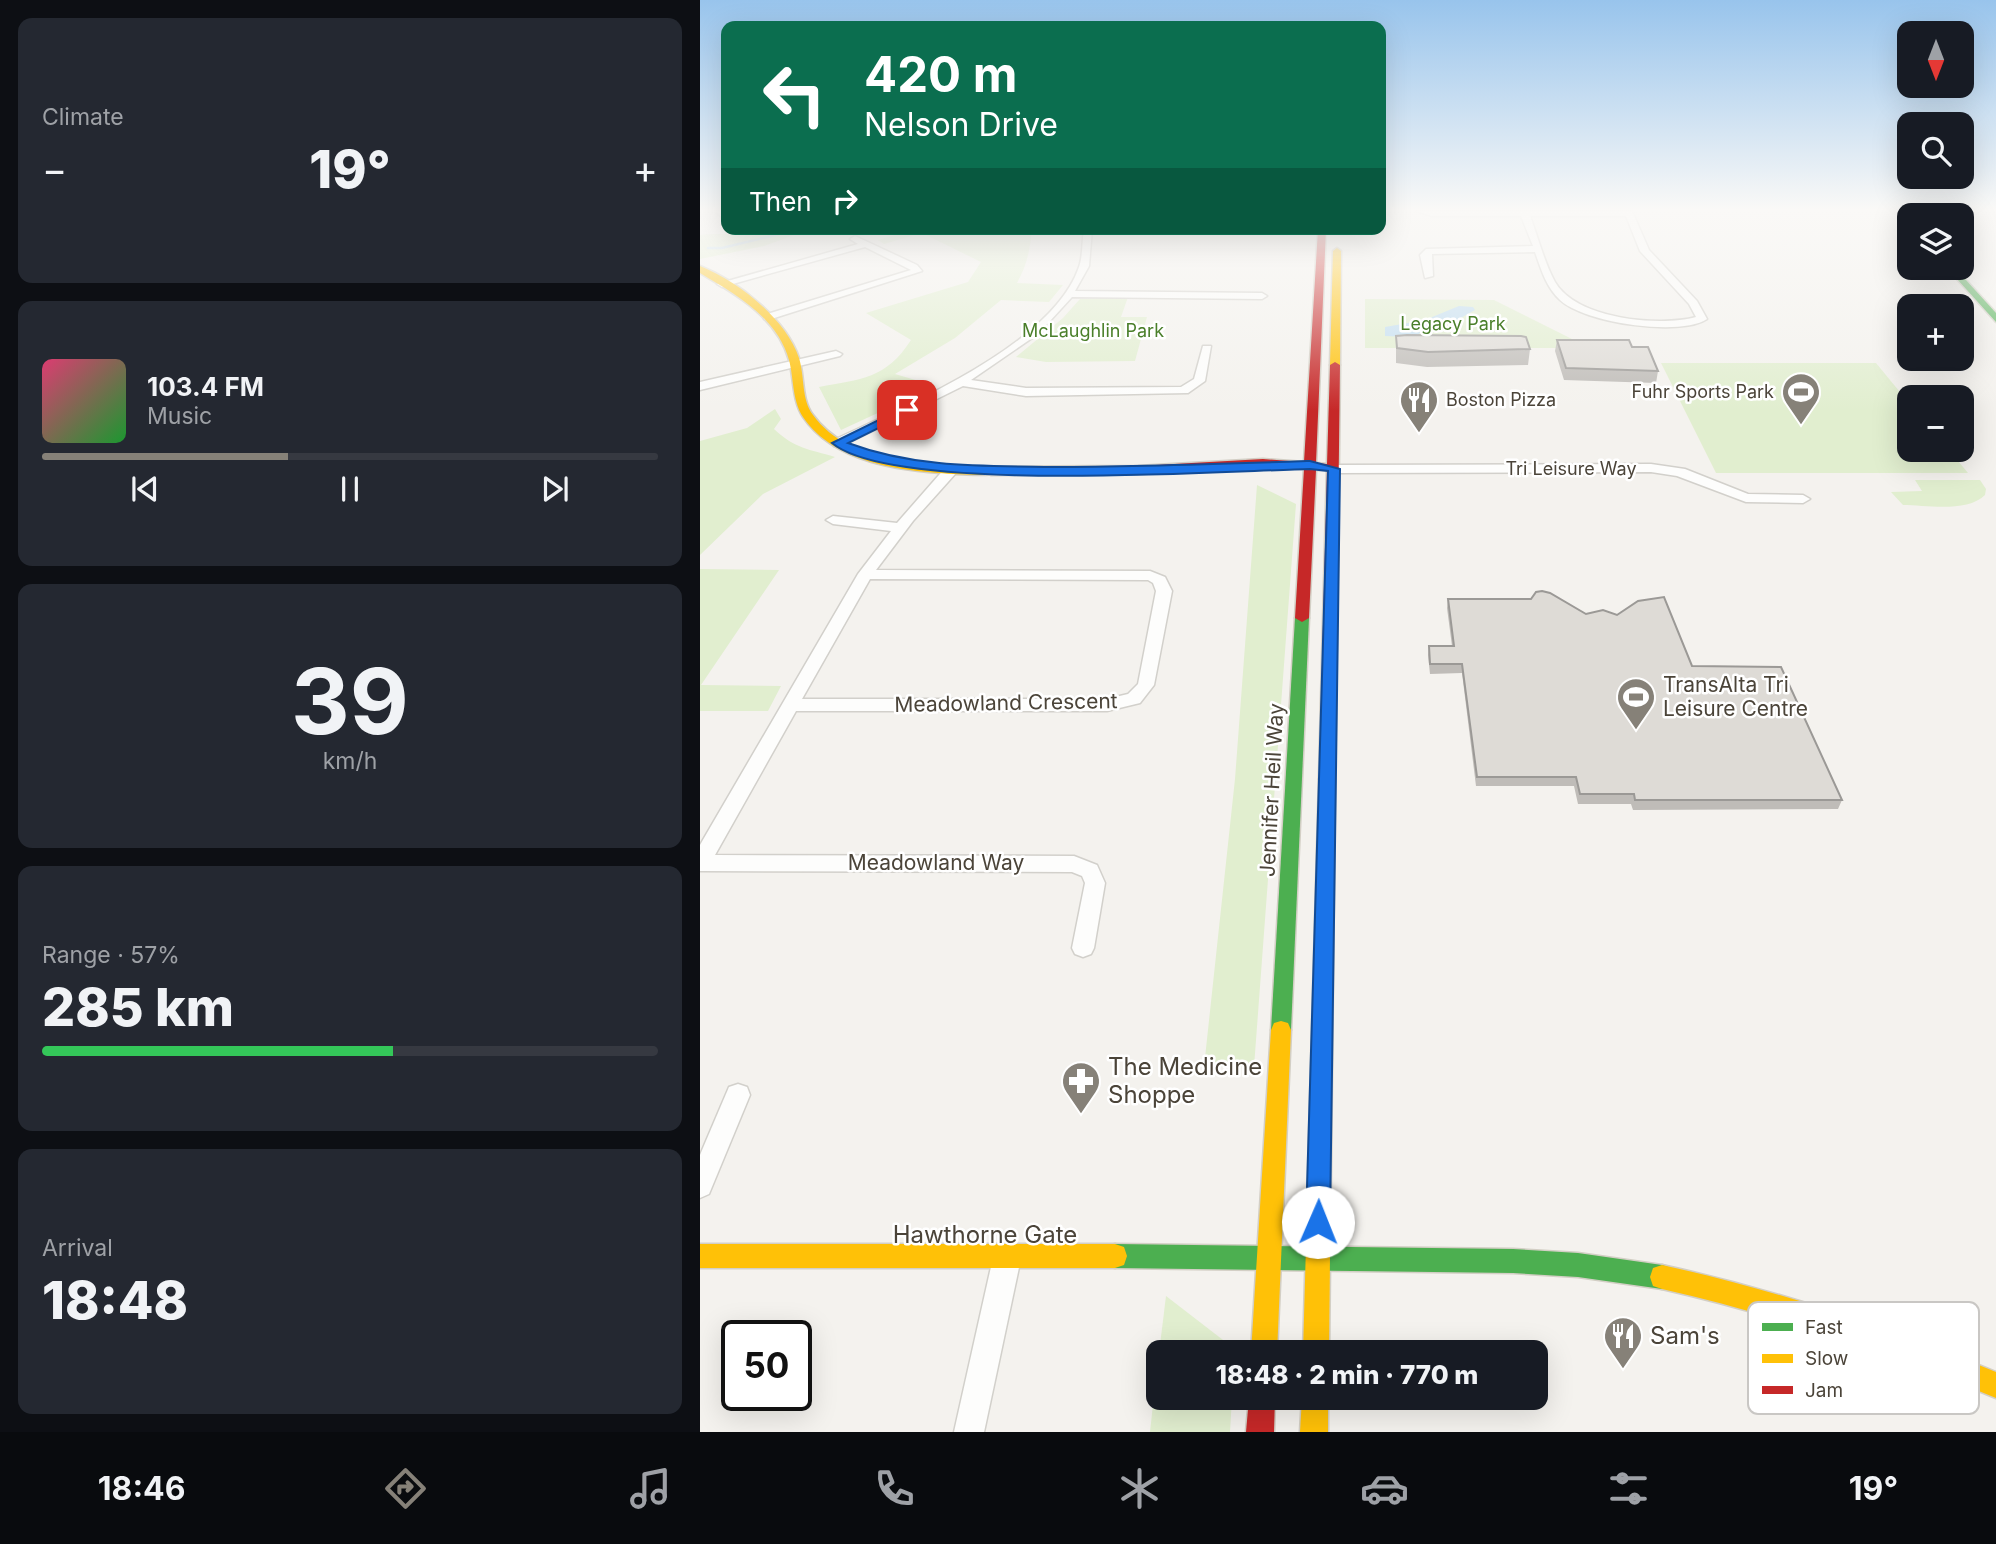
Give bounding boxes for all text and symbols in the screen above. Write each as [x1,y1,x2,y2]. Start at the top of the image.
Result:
north arrow [1897,21,1974,98]
map controls [1897,21,1974,462]
text: 420 m [864,45,1017,104]
icon: left [749,49,840,140]
text: Climate [42,103,124,131]
text: Nelson Drive [864,105,1058,144]
button: search [1897,112,1974,189]
text: 19° [309,138,391,201]
text: − [42,146,67,192]
text: + [633,146,658,192]
icon: right [826,182,864,220]
text: Then [749,186,812,217]
button: layers [1897,203,1974,280]
button: + [1897,294,1974,371]
park label: Legacy Park [1400,313,1506,334]
park label: McLaughlin Park [1022,320,1164,341]
text: 103.4 FM [147,371,264,402]
sports icon: Fuhr Sports Park [1780,371,1822,426]
restaurant icon: Boston Pizza [1398,379,1440,434]
pin [877,380,937,440]
place label: Fuhr Sports Park [1632,381,1774,402]
button: − [1897,385,1974,462]
place label: Boston Pizza [1446,389,1556,410]
icon: arrive [888,391,926,429]
text: Music [147,402,212,430]
street label: Tri Leisure Way [1505,458,1637,479]
icon: previous [126,470,164,508]
icon: pause [331,470,369,508]
icon: next [536,470,574,508]
text: 39 [291,646,409,756]
place label: TransAlta Tri Leisure Centre [1663,672,1808,721]
sports icon: TransAlta Tri Leisure Centre [1615,676,1657,731]
street label: Meadowland Crescent [894,688,1118,717]
street label: Jennifer Heil Way [1254,702,1289,878]
text: km/h [323,747,377,775]
street label: Meadowland Way [848,850,1024,875]
text: Range · 57% [42,941,180,969]
text: 285 km [42,976,234,1039]
place label: The Medicine Shoppe [1108,1052,1262,1109]
pharmacy icon: The Medicine Shoppe [1060,1060,1102,1115]
position arrow [1281,1185,1355,1259]
street label: Hawthorne Gate [893,1220,1077,1249]
text: Arrival [42,1234,113,1262]
text: 18:48 [42,1269,188,1332]
legend [1748,1302,1979,1414]
restaurant icon: Sam's [1602,1315,1644,1370]
text: Fast [1805,1316,1843,1339]
speed limit sign: 50 [721,1320,812,1411]
place label: Sam's [1650,1321,1720,1350]
text: Slow [1805,1347,1848,1370]
text: 18:48 · 2 min · 770 m [1216,1359,1478,1390]
text: Jam [1805,1379,1843,1402]
icon: directions [381,1464,430,1513]
icon: music [626,1464,675,1513]
icon: phone [870,1464,919,1513]
icon: climate [1115,1464,1164,1513]
icon: car [1360,1464,1409,1513]
icon: filters [1604,1464,1653,1513]
text: 18:46 [98,1469,186,1508]
text: 19° [1849,1469,1898,1508]

